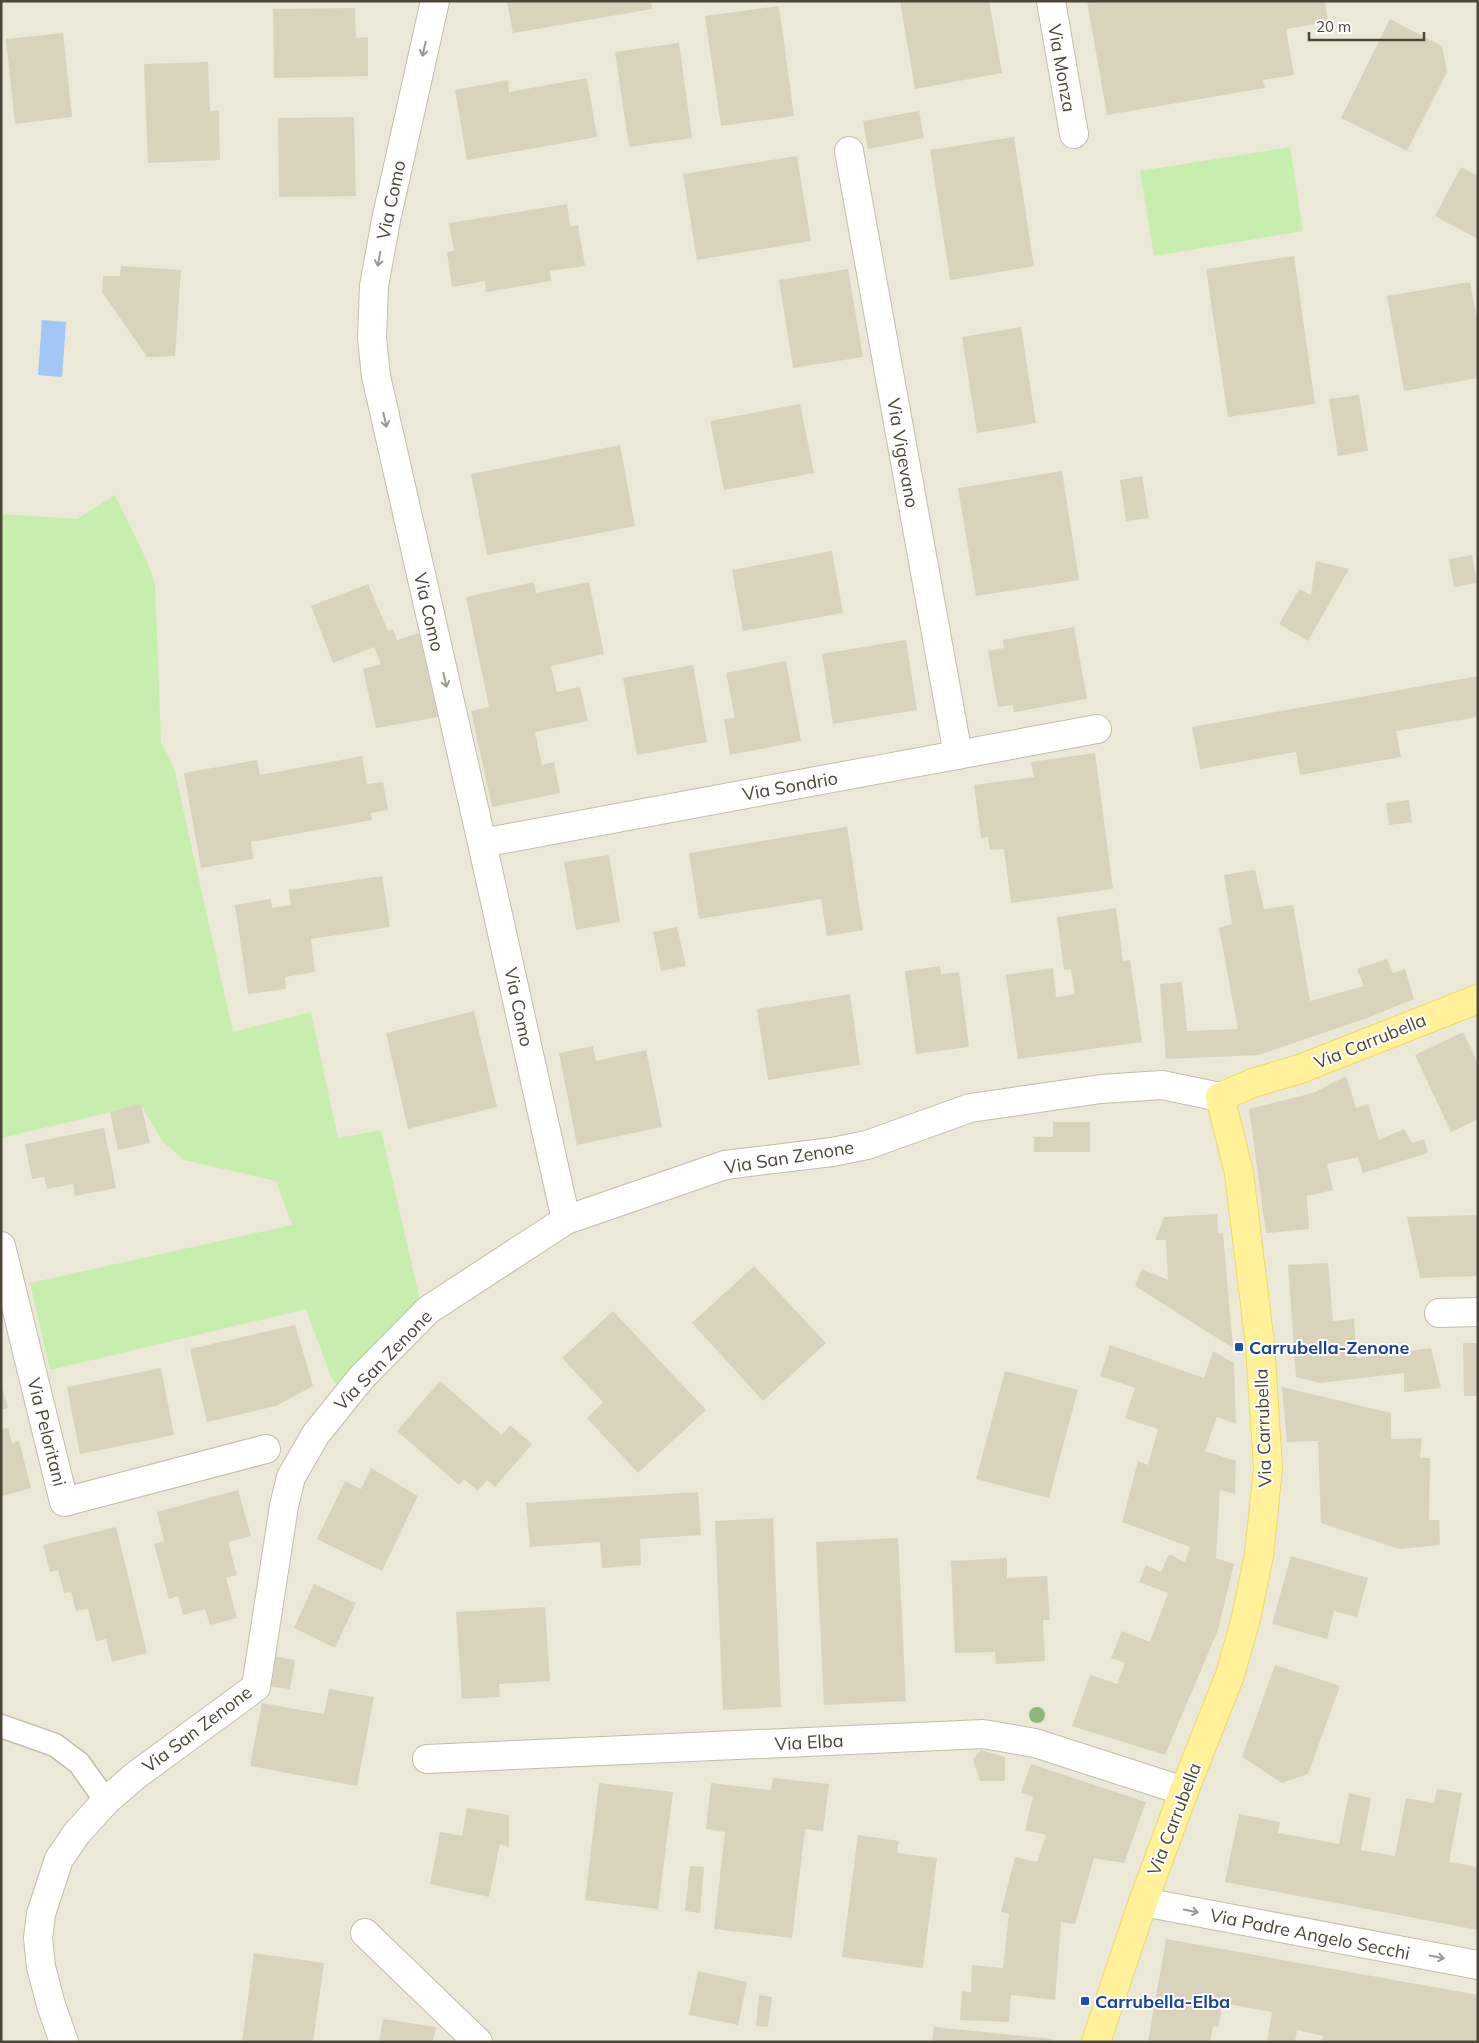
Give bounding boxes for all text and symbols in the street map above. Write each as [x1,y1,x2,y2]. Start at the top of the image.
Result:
scale bar [1309,10,1424,42]
text: 20 m [1316,17,1351,36]
street label: Via Monza [1043,22,1081,114]
one-way arrow [419,40,428,56]
street label: Via Como [371,158,411,242]
one-way arrow [373,250,383,266]
street label: Via Vigevano [882,396,924,510]
one-way arrow [381,411,391,427]
street label: Via Como [409,570,449,654]
one-way arrow [441,672,450,688]
street label: Via Sondrio [741,766,839,806]
street label: Via Como [499,965,539,1049]
street label: Via Carrubella [1311,1008,1429,1074]
street label: Via San Zenone [722,1135,856,1179]
street label: Via San Zenone [329,1305,437,1415]
place label: Carrubella-Zenone [1249,1336,1409,1359]
marker: Carrubella-Zenone [1233,1341,1245,1353]
street label: Via Carrubella [1249,1368,1277,1488]
street label: Via Peloritani [22,1375,72,1489]
street label: Via San Zenone [138,1680,256,1778]
street label: Via Elba [774,1729,844,1755]
street label: Via Carrubella [1142,1760,1206,1878]
street label: Via Padre Angelo Secchi [1208,1903,1412,1965]
one-way arrow [1182,1907,1198,1917]
one-way arrow [1428,1953,1444,1963]
place label: Carrubella-Elba [1095,1990,1230,2013]
marker: Carrubella-Elba [1079,1995,1091,2007]

